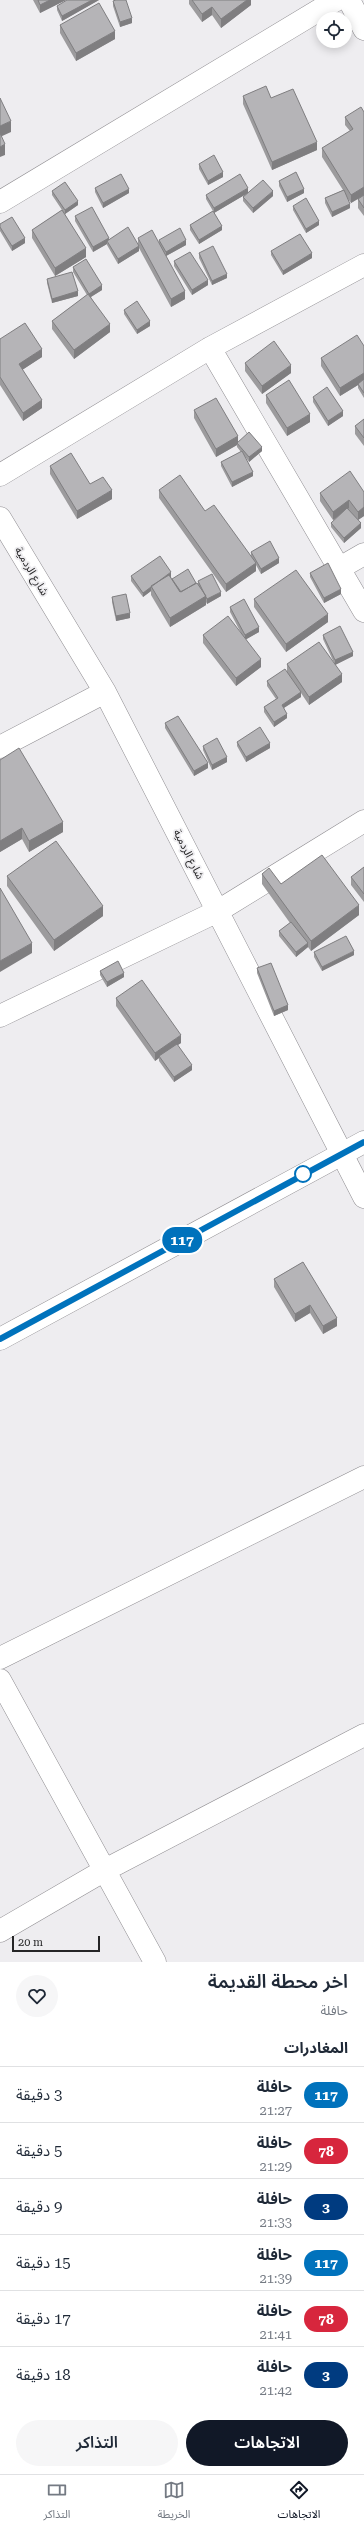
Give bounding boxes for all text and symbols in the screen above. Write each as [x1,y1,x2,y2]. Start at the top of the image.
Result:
map controls [316,12,352,48]
button: locate [316,12,352,48]
street label: شارع الردمية [11,545,51,599]
street label: شارع الردمية [170,827,207,882]
unlabelled marker [294,1165,312,1183]
line badge: 117 [159,1227,205,1253]
text: 117 [170,1232,194,1248]
scale bar [12,1934,100,1953]
text: 20 m [18,1936,43,1949]
text: اخر محطة القديمة [208,1970,348,1993]
button: heart [16,1975,58,2017]
text: حافلة [321,2003,348,2018]
text: المغادرات [284,2039,348,2057]
text: حافلة [257,2078,292,2096]
text: 3 دقيقة [16,2086,62,2104]
text: 117 [314,2087,338,2103]
text: 21:27 [260,2103,292,2118]
text: حافلة [257,2134,292,2152]
text: 5 دقيقة [16,2142,62,2160]
text: 78 [318,2143,334,2159]
text: 21:29 [260,2159,292,2174]
text: حافلة [257,2190,292,2208]
text: 9 دقيقة [16,2198,62,2216]
text: 3 [322,2199,330,2215]
text: 21:33 [260,2215,292,2230]
text: حافلة [257,2246,292,2264]
text: 15 دقيقة [16,2254,71,2272]
text: 117 [314,2255,338,2271]
text: 21:39 [260,2271,292,2286]
text: حافلة [257,2302,292,2320]
text: 17 دقيقة [16,2310,71,2328]
text: 78 [318,2311,334,2327]
text: 21:41 [260,2327,292,2342]
text: حافلة [257,2358,292,2376]
text: 18 دقيقة [16,2366,71,2384]
text: 3 [322,2367,330,2383]
text: 21:42 [260,2383,292,2398]
button: التذاكر [16,2420,178,2466]
button: الاتجاهات [186,2420,348,2466]
tab: التذاكر [44,2479,70,2526]
tab: الخريطة [158,2479,190,2526]
tab: الاتجاهات [278,2479,320,2526]

